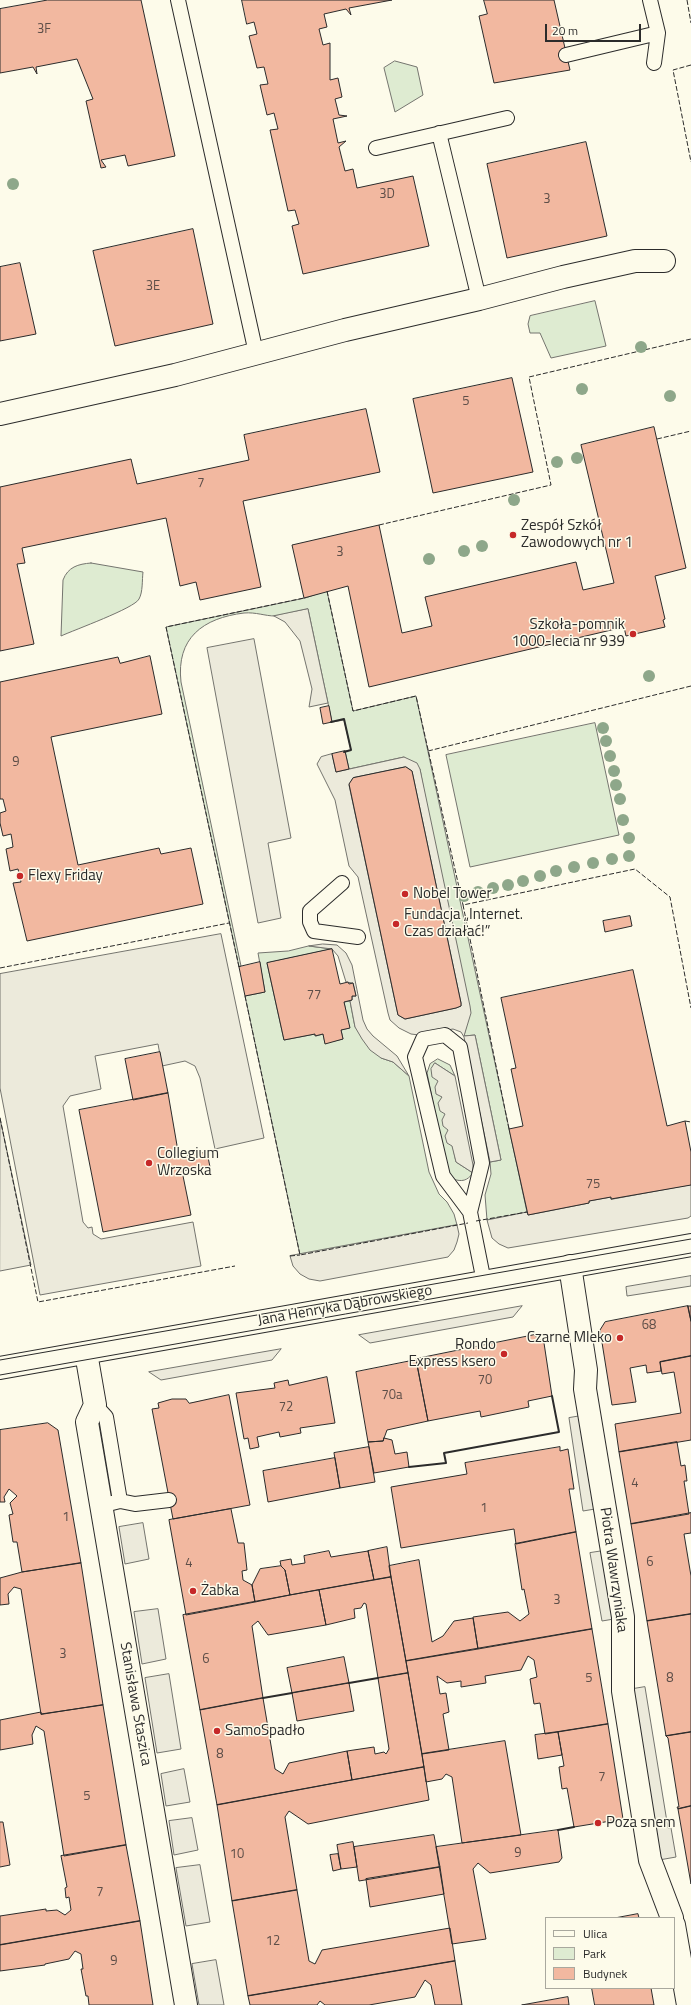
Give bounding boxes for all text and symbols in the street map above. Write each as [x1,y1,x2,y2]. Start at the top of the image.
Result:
scale bar [547,16,643,42]
text: 20 m [552,21,578,40]
house number: 3F [37,22,51,38]
house number: 3D [379,187,395,203]
house number: 3 [543,192,551,208]
house number: 3E [146,279,160,295]
house number: 5 [462,394,470,410]
house number: 7 [197,476,205,492]
place label: Zespół Szkół Zawodowych nr 1 [521,517,633,552]
marker: Zespół Szkół Zawodowych nr 1 [508,530,518,540]
house number: 3 [336,545,344,561]
place label: Szkoła-pomnik 1000-lecia nr 939 [511,616,625,651]
marker: Szkoła-pomnik 1000-lecia nr 939 [628,629,638,639]
house number: 9 [12,755,20,771]
place label: Flexy Friday [28,867,103,885]
marker: Flexy Friday [15,871,25,881]
place label: Nobel Tower [413,885,492,903]
marker: Nobel Tower [400,889,410,899]
place label: Fundacja „Internet. Czas działać!” [404,906,523,941]
marker: Fundacja „Internet. Czas działać!” [391,919,401,929]
house number: 77 [307,988,321,1004]
place label: Collegium Wrzoska [157,1145,219,1180]
marker: Collegium Wrzoska [144,1158,154,1168]
house number: 75 [586,1177,600,1193]
street label: Jana Henryka Dąbrowskiego [256,1282,434,1330]
house number: 68 [642,1318,656,1334]
place label: Czarne Mleko [527,1329,612,1347]
marker: Czarne Mleko [615,1333,625,1343]
place label: Rondo Express ksero [408,1336,496,1371]
marker: Rondo Express ksero [499,1349,509,1359]
house number: 70 [478,1373,492,1389]
house number: 70a [381,1388,403,1404]
house number: 72 [279,1400,293,1416]
house number: 4 [631,1476,639,1492]
house number: 1 [480,1501,488,1517]
street label: Piotra Wawrzyniaka [595,1506,631,1634]
house number: 1 [62,1510,70,1526]
house number: 6 [646,1555,654,1571]
house number: 4 [185,1556,193,1572]
place label: Żabka [201,1582,239,1600]
marker: Żabka [188,1586,198,1596]
house number: 3 [553,1593,561,1609]
street label: Stanisława Staszica [115,1641,155,1767]
house number: 3 [59,1647,67,1663]
house number: 6 [202,1652,210,1668]
house number: 5 [585,1671,593,1687]
house number: 8 [666,1671,674,1687]
place label: SamoSpadło [225,1722,305,1740]
marker: SamoSpadło [212,1726,222,1736]
house number: 8 [216,1747,224,1763]
house number: 7 [598,1770,606,1786]
house number: 5 [83,1789,91,1805]
place label: Poza snem [606,1814,675,1832]
marker: Poza snem [593,1818,603,1828]
house number: 9 [514,1846,522,1862]
house number: 10 [230,1847,244,1863]
house number: 7 [96,1885,104,1901]
legend [545,1917,675,1989]
text: Ulica [583,1924,607,1943]
house number: 12 [266,1934,280,1950]
text: Park [583,1944,606,1963]
house number: 9 [110,1954,118,1970]
text: Budynek [583,1964,627,1983]

